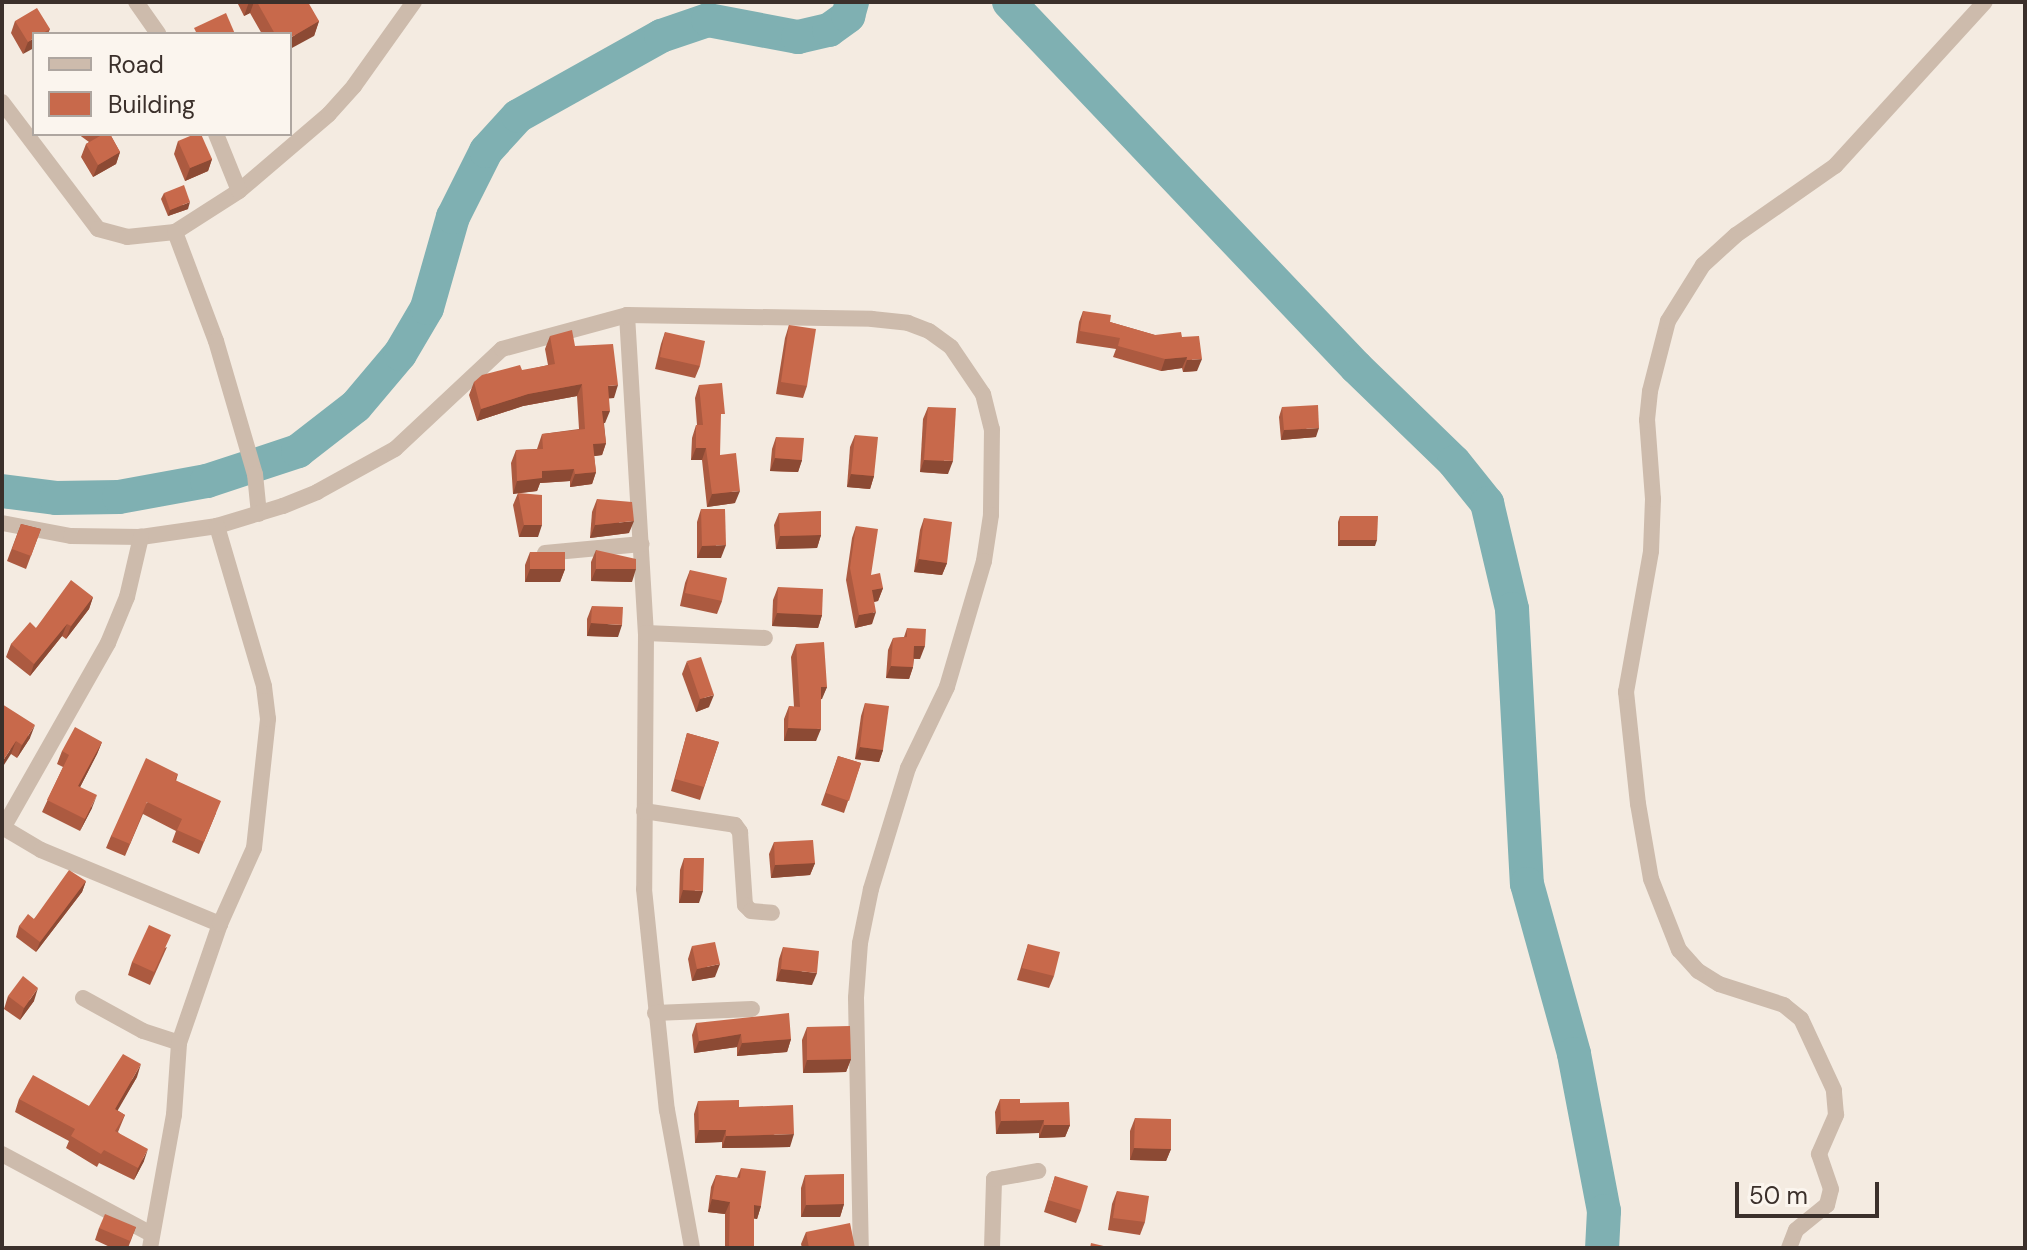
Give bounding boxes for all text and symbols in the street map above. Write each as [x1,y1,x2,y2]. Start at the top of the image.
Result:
legend [32,32,292,136]
text: Road [108,49,164,80]
text: Building [108,89,195,120]
scale bar [1739,1166,1883,1216]
text: 50 m [1749,1180,1808,1211]

